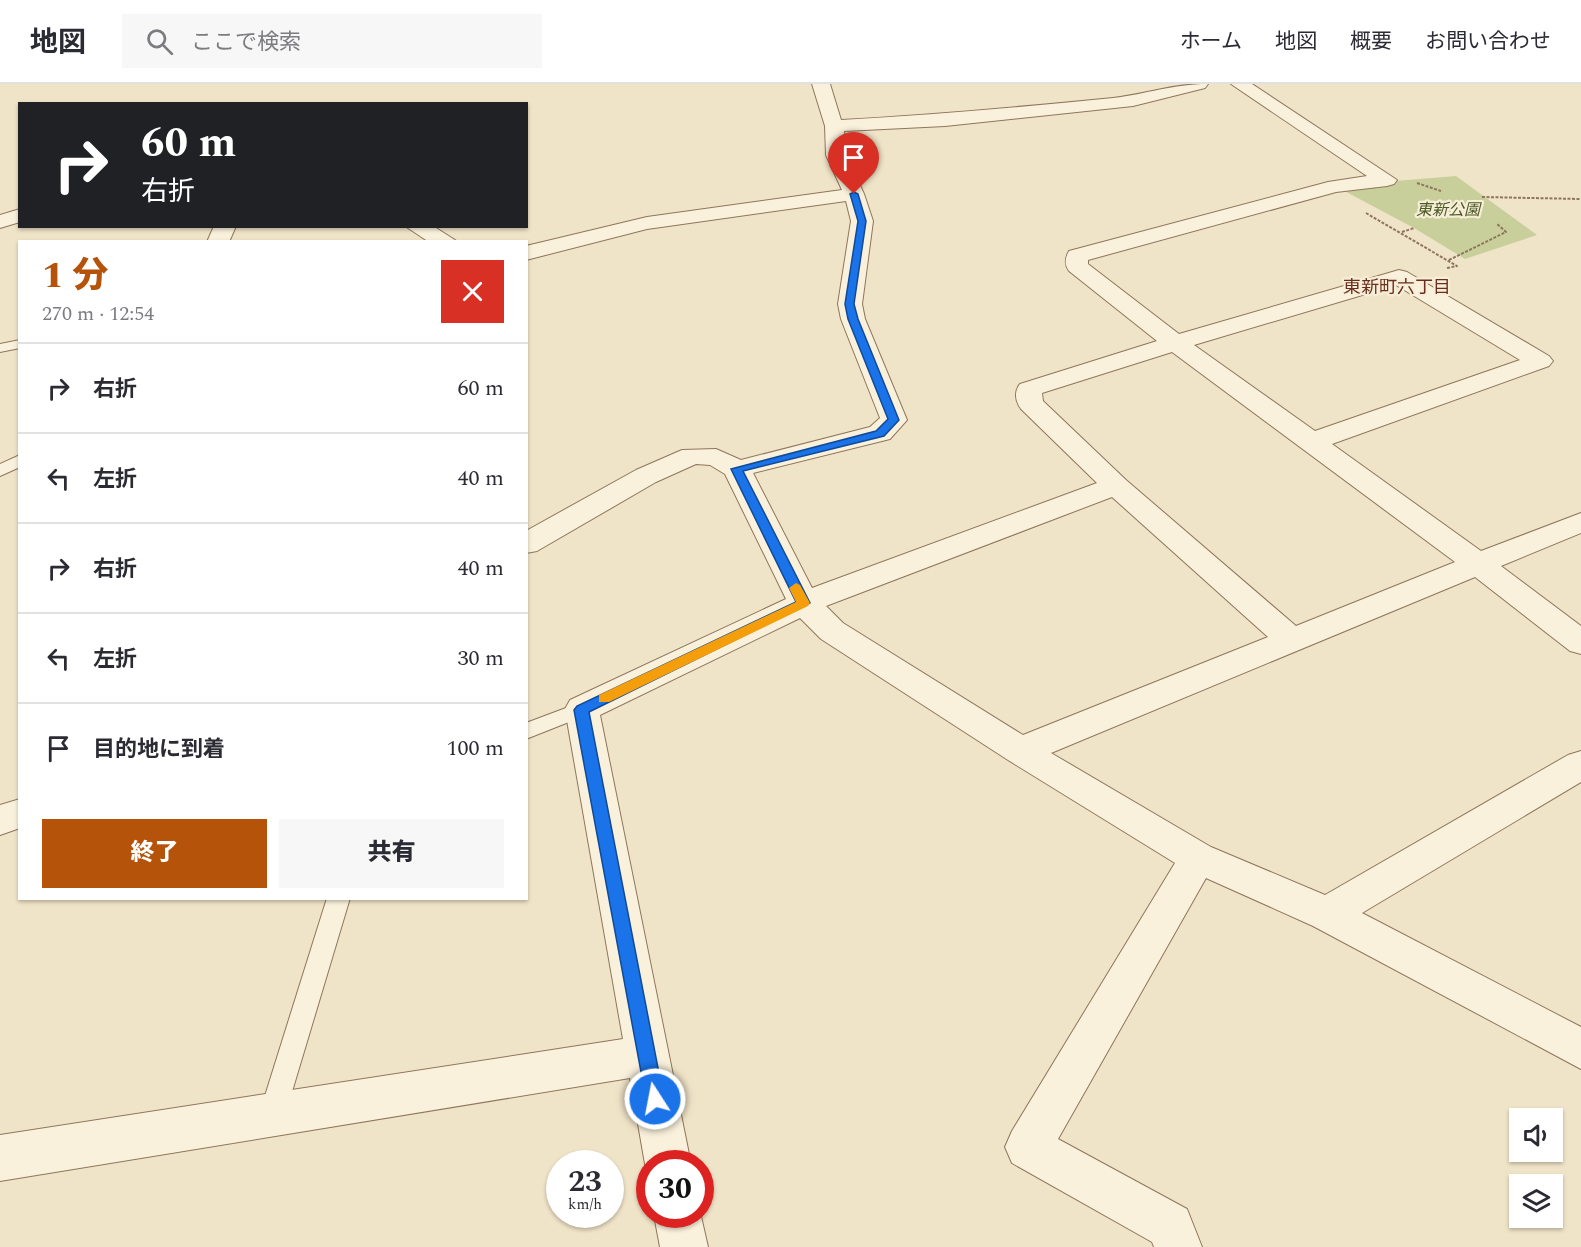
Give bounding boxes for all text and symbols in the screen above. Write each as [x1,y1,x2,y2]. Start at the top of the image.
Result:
search box [122,14,542,68]
text: 地図 [30,21,86,64]
icon: search [143,25,176,58]
text: ここで検索 [191,26,301,59]
text: ホーム [1180,26,1242,58]
text: 地図 [1275,26,1317,58]
text: 概要 [1350,26,1392,58]
text: お問い合わせ [1425,26,1551,58]
text: 60 m [141,112,236,175]
icon: right [42,126,120,204]
pin [828,132,879,194]
icon: arrive [837,141,870,174]
text: 右折 [141,171,195,213]
park label: 東新公園 [1416,198,1482,222]
text: 1 分 [42,249,109,304]
button: close [441,260,504,323]
district label: 東新町六丁目 [1343,274,1451,301]
text: 270 m · 12:54 [42,299,154,329]
icon: right [42,372,75,405]
text: 60 m [458,372,504,405]
text: 右折 [93,373,137,406]
icon: left [42,462,75,495]
text: 40 m [458,462,504,495]
text: 左折 [93,463,137,496]
icon: right [42,552,75,585]
text: 40 m [458,552,504,585]
text: 右折 [93,553,137,586]
icon: left [42,642,75,675]
text: 30 m [458,642,504,675]
text: 左折 [93,643,137,676]
icon: arrive [42,732,75,765]
text: 100 m [447,732,504,765]
text: 目的地に到着 [93,733,225,766]
button: 終了 [42,819,267,888]
button: 共有 [279,819,504,888]
position arrow [623,1067,687,1131]
map controls [1509,1108,1563,1228]
button: sound [1509,1108,1563,1162]
speed limit sign: 30 [636,1150,714,1228]
text: 23 [568,1159,602,1205]
button: layers [1509,1174,1563,1228]
text: km/h [568,1193,602,1216]

